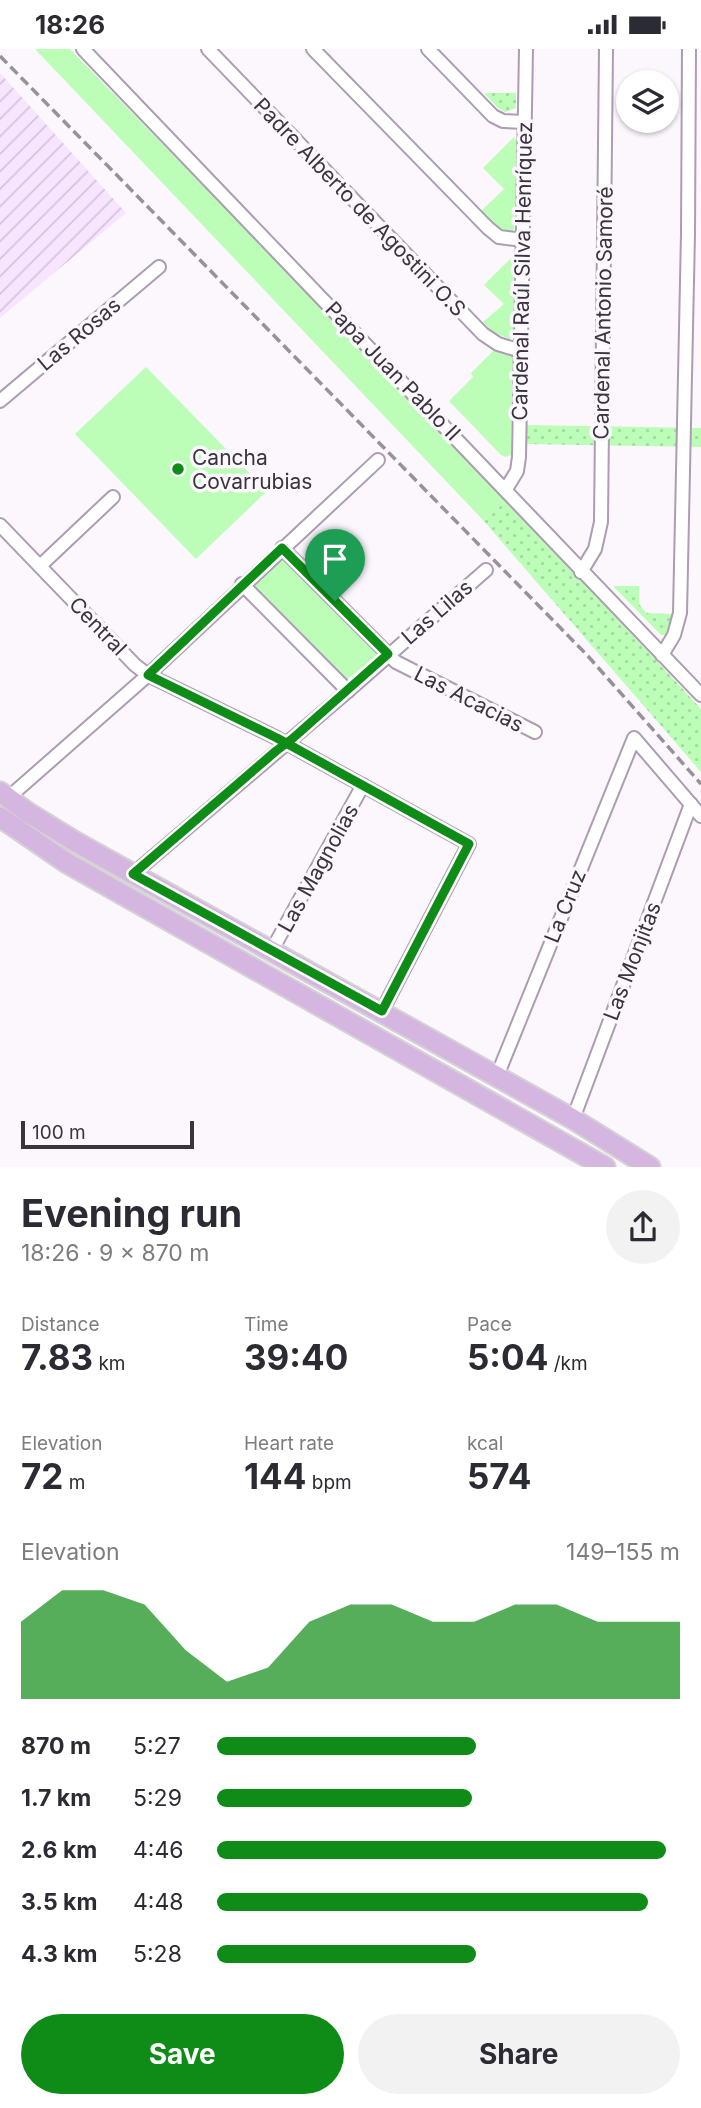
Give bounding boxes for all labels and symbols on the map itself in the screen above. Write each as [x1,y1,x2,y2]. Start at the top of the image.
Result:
street label: Padre Alberto de Agostini O.S [249,93,471,321]
street label: Cardenal Raúl Silva Henríquez [507,121,537,421]
street label: Cardenal Antonio Samoré [588,186,618,440]
street label: Las Rosas [33,292,125,376]
street label: Papa Juan Pablo II [320,296,466,446]
place label: Cancha Covarrubias [192,445,312,494]
marker: Cancha Covarrubias [170,461,186,477]
pin [305,529,365,601]
street label: Las Lilas [397,574,477,650]
street label: Central [64,592,132,660]
street label: Las Acacias [410,661,528,737]
street label: Las Magnolias [273,800,363,936]
street label: La Cruz [539,866,591,946]
street label: Las Monjitas [598,898,666,1024]
scale bar [21,1118,194,1149]

